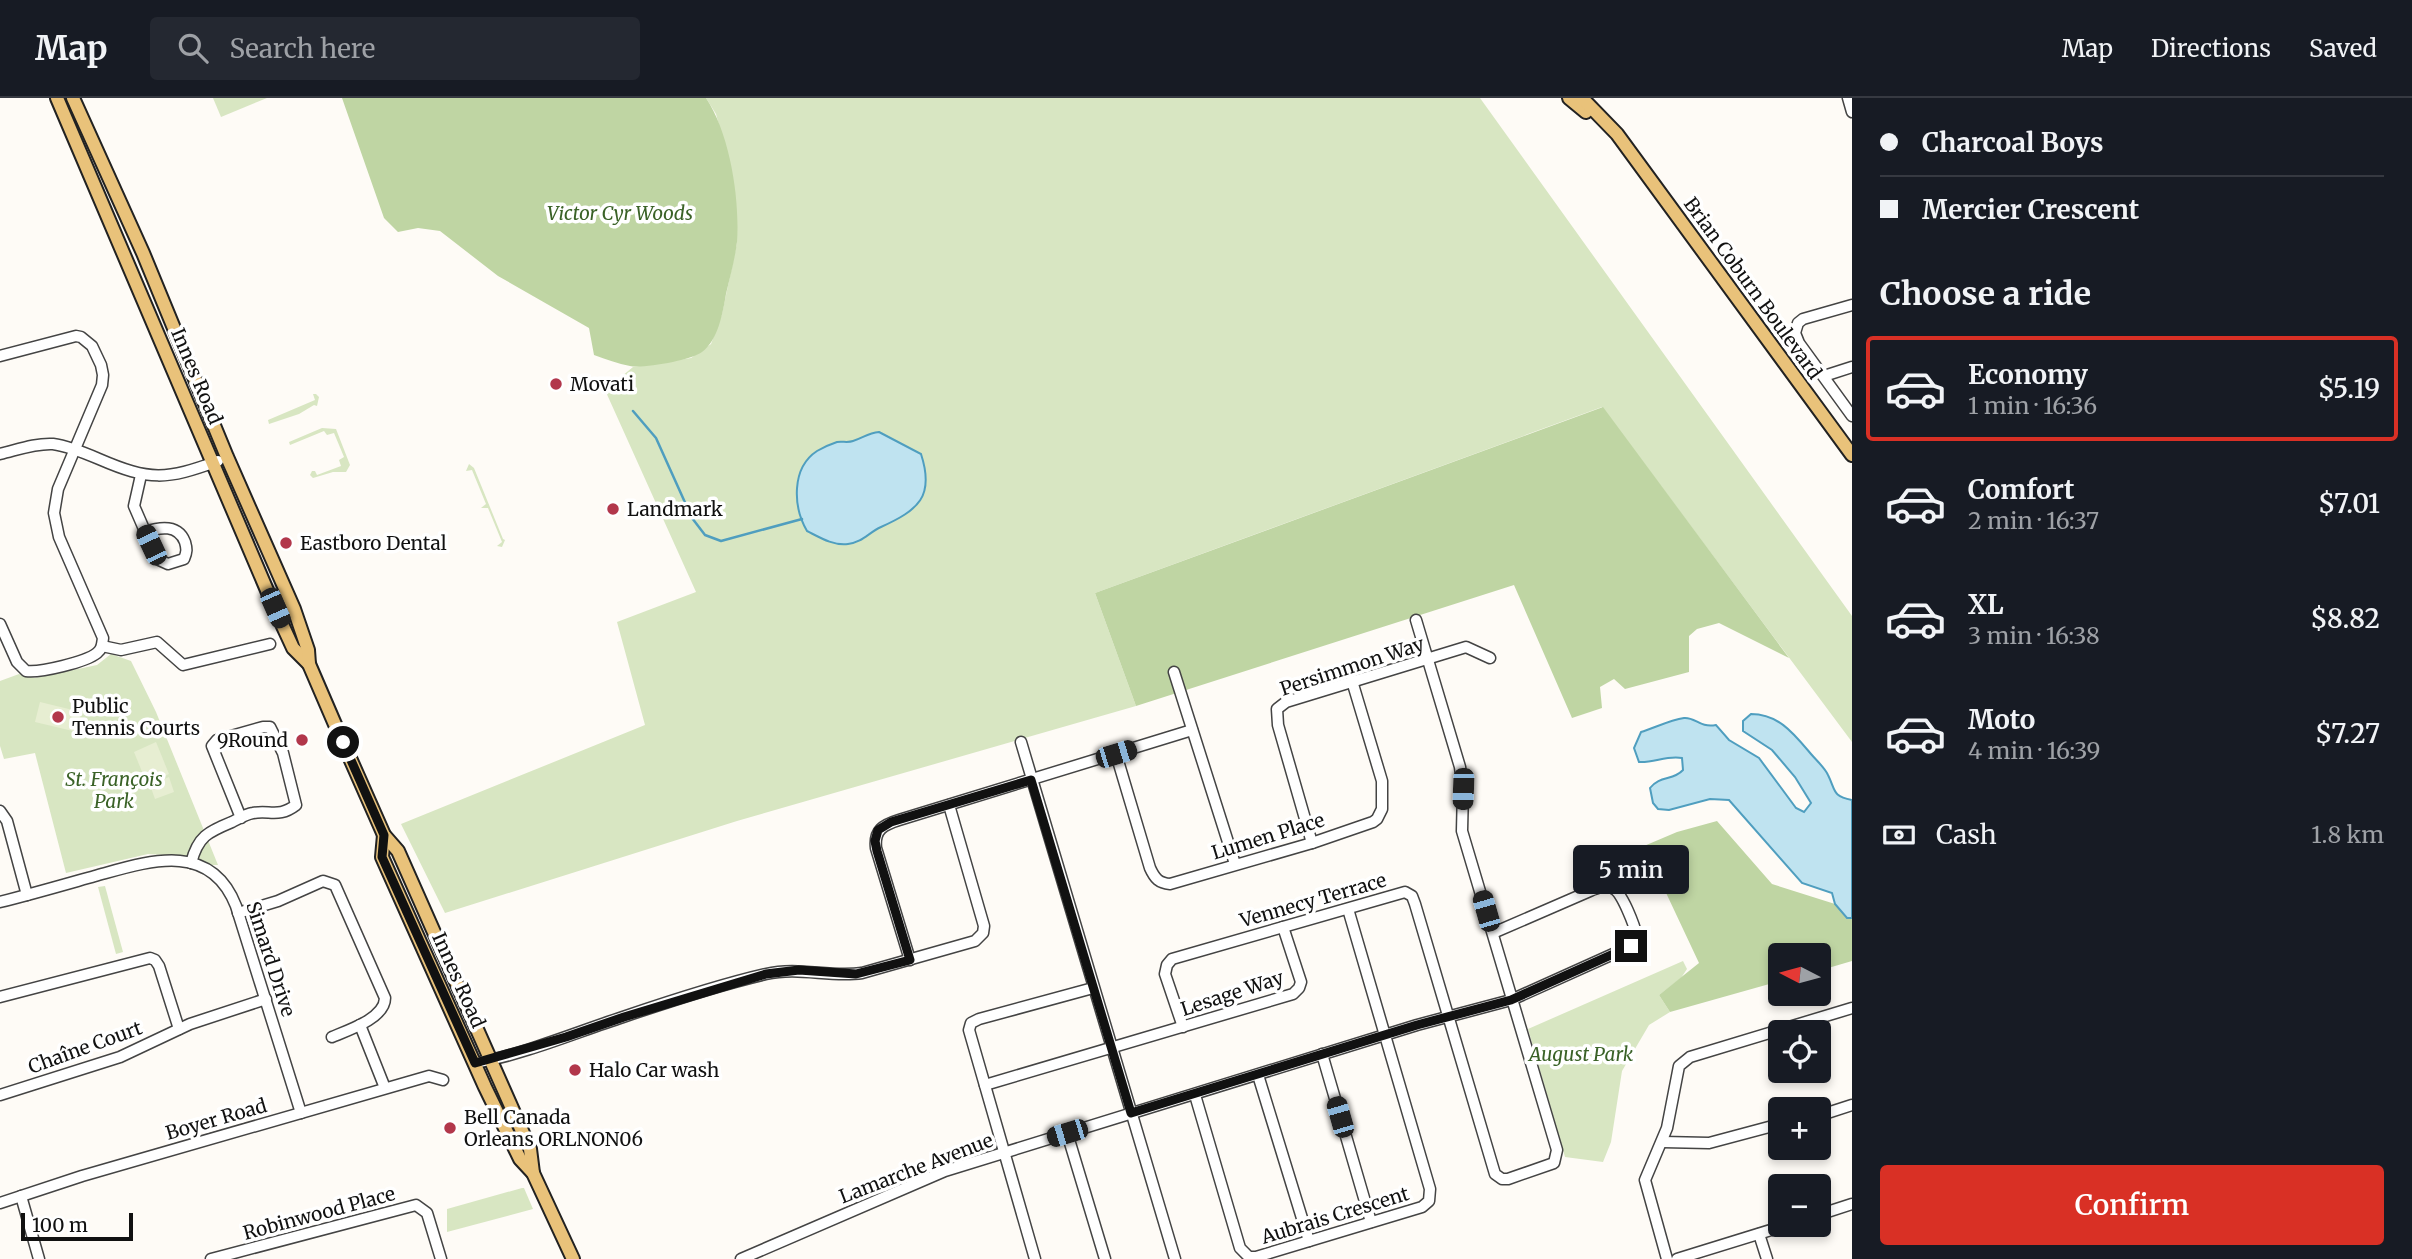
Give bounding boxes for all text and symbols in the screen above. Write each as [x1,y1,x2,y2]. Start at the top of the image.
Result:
search box [150,17,640,80]
text: Map [35,28,108,69]
icon: search [174,29,212,67]
text: Search here [230,32,375,65]
text: Map [2062,33,2113,64]
text: Directions [2151,33,2271,64]
text: Saved [2309,33,2377,64]
text: Charcoal Boys [1922,126,2103,159]
street label: Brian Coburn Boulevard [1679,192,1827,384]
text: Mercier Crescent [1922,193,2139,226]
park label: Victor Cyr Woods [547,201,693,225]
text: Choose a ride [1880,274,2091,314]
street label: Innes Road [166,324,228,428]
icon: car [1884,357,1947,420]
text: Economy [1968,358,2088,391]
place label: Movati [570,372,634,396]
text: $5.19 [2318,372,2380,405]
marker: Movati [548,376,564,392]
text: 1 min · 16:36 [1968,391,2097,420]
icon: car [1884,472,1947,535]
text: Comfort [1968,473,2074,506]
text: $7.01 [2318,487,2380,520]
place label: Landmark [627,497,723,521]
marker: Landmark [605,501,621,517]
text: 2 min · 16:37 [1968,506,2099,535]
car [133,522,170,568]
place label: Eastboro Dental [300,531,447,555]
marker: Eastboro Dental [278,535,294,551]
car [257,585,294,631]
icon: car [1884,587,1947,650]
text: XL [1968,588,2004,621]
text: $8.82 [2310,602,2380,635]
text: 3 min · 16:38 [1968,621,2100,650]
street label: Persimmon Way [1277,631,1427,701]
place label: Public Tennis Courts [72,694,200,740]
icon: car [1884,702,1947,765]
text: Moto [1968,703,2035,736]
marker: Public Tennis Courts [50,709,66,725]
text: $7.27 [2315,717,2380,750]
route start [327,726,359,758]
place label: 9Round [217,728,288,752]
marker: 9Round [294,732,310,748]
text: 4 min · 16:39 [1968,736,2101,765]
car [1093,738,1140,770]
park label: St. François Park [65,767,163,813]
car [1452,768,1475,810]
street label: Lumen Place [1209,807,1327,865]
icon: cash [1880,816,1918,854]
text: Cash [1936,818,1997,851]
text: 1.8 km [2311,820,2384,849]
callout: 5 min [1573,844,1689,894]
text: 5 min [1599,855,1663,884]
street label: Vennecy Terrace [1236,868,1389,933]
car [1471,888,1502,934]
street label: Simard Drive [241,898,301,1020]
street label: Innes Road [427,929,491,1031]
route end [1615,930,1647,962]
north arrow [1768,943,1830,1006]
map controls [1768,943,1831,1237]
street label: Lesage Way [1178,965,1286,1021]
street label: Chaîne Court [25,1015,146,1079]
button: locate [1768,1020,1831,1083]
park label: August Park [1527,1042,1634,1066]
place label: Halo Car wash [589,1058,720,1082]
marker: Halo Car wash [567,1062,583,1078]
street label: Boyer Road [163,1093,269,1145]
car [1325,1094,1356,1140]
button: + [1768,1097,1831,1160]
place label: Bell Canada Orleans ORLNON06 [464,1105,643,1151]
car [1044,1117,1091,1149]
marker: Bell Canada Orleans ORLNON06 [442,1120,458,1136]
street label: Lamarche Avenue [836,1128,996,1208]
button: Confirm [1880,1165,2384,1245]
button: − [1768,1174,1831,1237]
street label: Robinwood Place [240,1181,398,1245]
street label: Aubrais Crescent [1257,1181,1412,1249]
scale bar [21,1210,133,1242]
text: 100 m [32,1213,88,1237]

